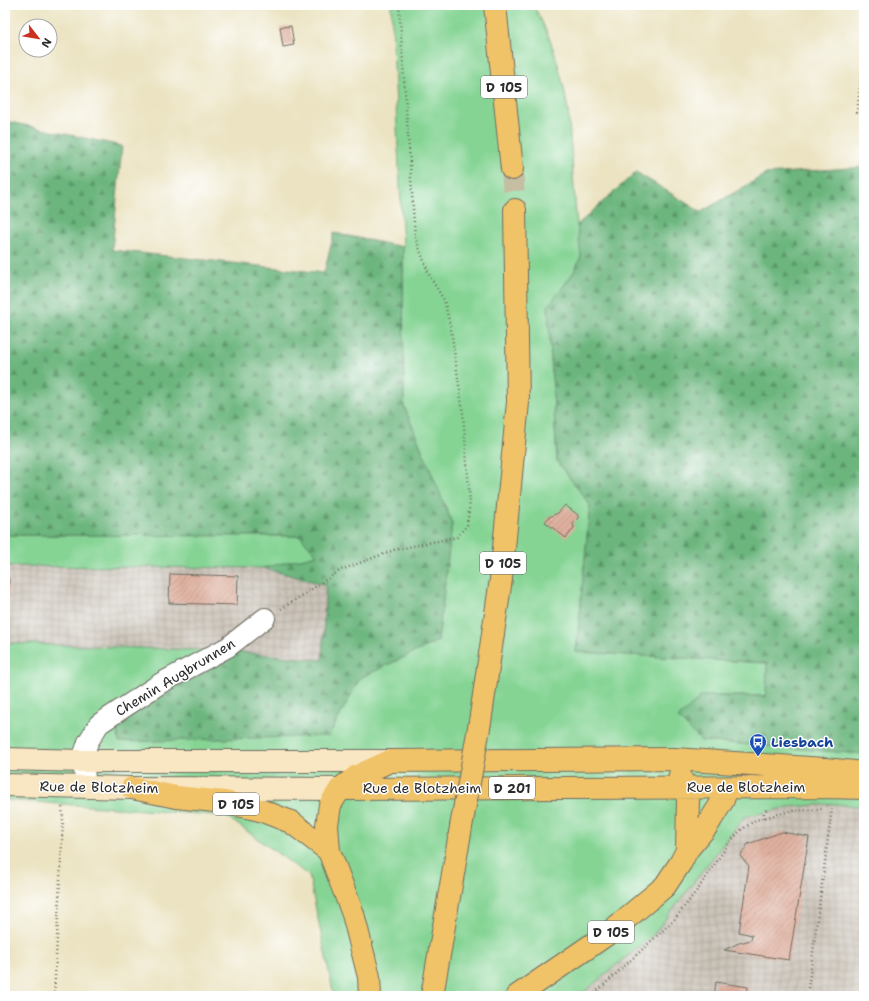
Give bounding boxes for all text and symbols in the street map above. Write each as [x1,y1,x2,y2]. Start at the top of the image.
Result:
north arrow [18,18,58,58]
text: N [37,35,55,51]
road number: D 105 [481,76,527,98]
road number: D 105 [480,552,526,574]
street label: Chemin Augbrunnen [112,634,238,720]
bus stop icon: Liesbach [748,732,768,757]
place label: Liesbach [771,733,833,751]
street label: Rue de Blotzheim [40,777,158,797]
road number: D 201 [489,777,535,799]
street label: Rue de Blotzheim [687,778,805,796]
street label: Rue de Blotzheim [363,779,481,797]
road number: D 105 [213,793,259,815]
road number: D 105 [588,921,634,943]

